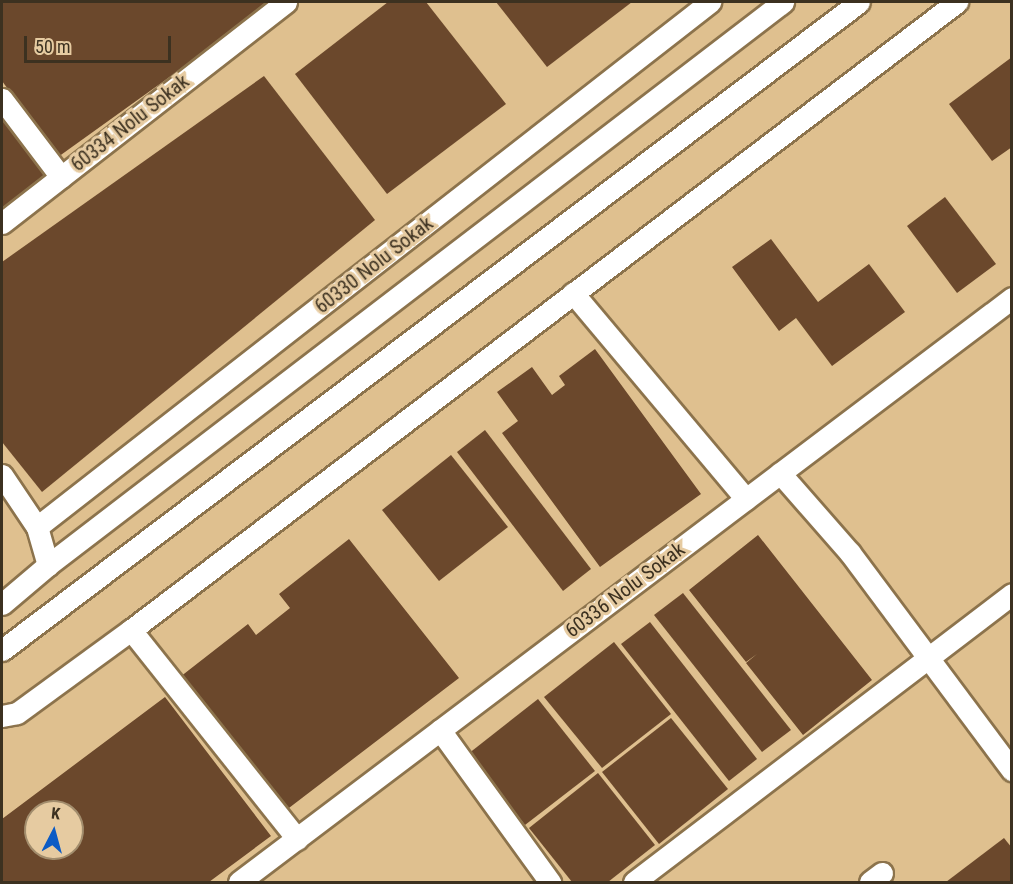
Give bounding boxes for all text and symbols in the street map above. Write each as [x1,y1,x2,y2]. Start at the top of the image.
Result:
scale bar [27,24,174,62]
text: 50 m [35,36,70,57]
street label: 60334 Nolu Sokak [66,69,194,177]
street label: 60330 Nolu Sokak [310,211,438,319]
street label: 60336 Nolu Sokak [561,537,689,643]
north arrow [24,800,84,860]
text: K [50,804,61,824]

